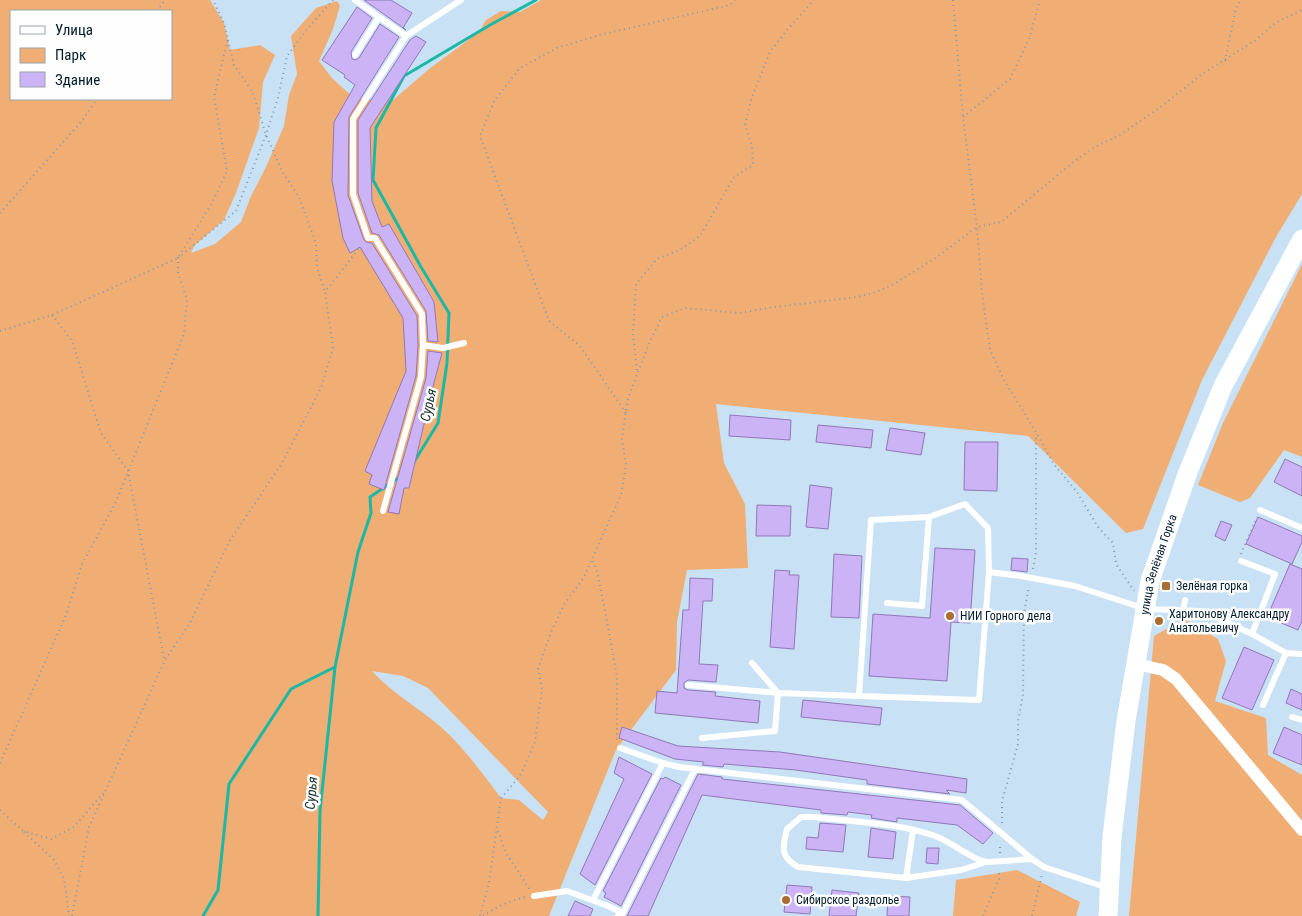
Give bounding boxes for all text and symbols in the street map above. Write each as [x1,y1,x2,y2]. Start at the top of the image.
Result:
legend [10,10,172,100]
text: Улица [55,21,93,39]
text: Парк [55,46,86,64]
text: Здание [55,71,100,89]
water label: Сурья [417,387,439,423]
street label: улица Зелёная Горка [1137,512,1180,616]
place label: Зелёная горка [1176,579,1248,593]
marker: Зелёная горка [1160,580,1172,592]
place label: Харитонову Александру Анатольевичу [1169,607,1289,635]
place label: НИИ Горного дела [960,609,1051,623]
marker: НИИ Горного дела [944,610,956,622]
marker: Харитонову Александру Анатольевичу [1153,615,1165,627]
water label: Сурья [302,775,320,810]
place label: Сибирское раздолье [796,893,900,907]
marker: Сибирское раздолье [780,894,792,906]

